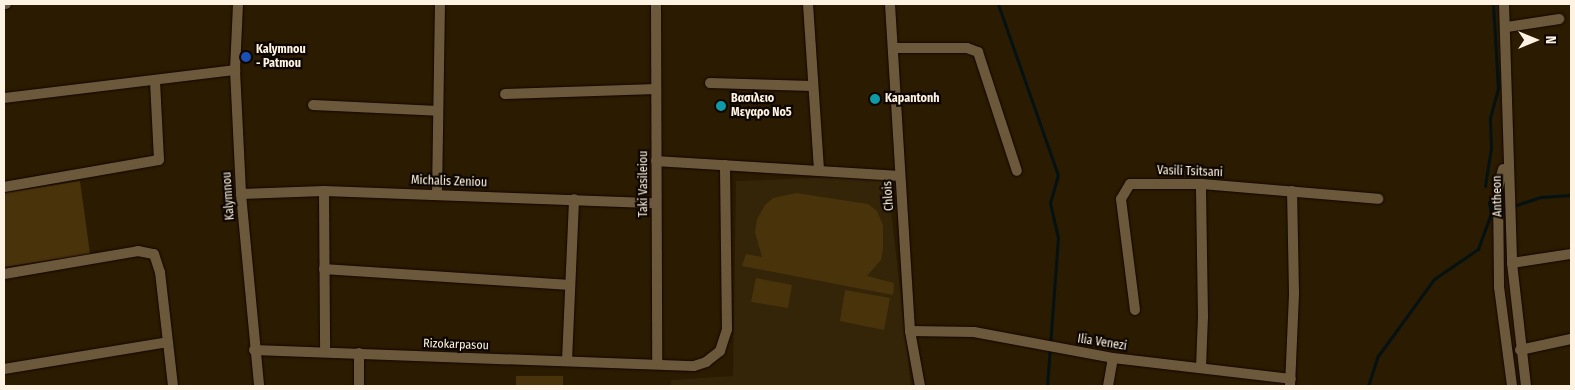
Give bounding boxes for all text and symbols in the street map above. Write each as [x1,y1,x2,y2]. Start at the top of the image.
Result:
north arrow [1510,15,1560,65]
text: N [1542,36,1559,44]
place label: Kalymnou - Patmou [256,43,306,71]
marker: Kalymnou - Patmou [240,51,252,63]
place label: Βασιλειο Μεγαρο Νο5 [731,92,792,120]
place label: Kapantonh [885,92,939,106]
marker: Kapantonh [869,93,881,105]
marker: Βασιλειο Μεγαρο Νο5 [715,100,727,112]
street label: Taki Vasileiou [637,151,651,217]
street label: Vasili Tsitsani [1157,164,1223,180]
street label: Kalymnou [220,171,238,221]
street label: Michalis Zeniou [411,173,487,191]
street label: Antheon [1490,175,1506,217]
street label: Chlois [881,181,897,211]
street label: Ilia Venezi [1076,332,1128,354]
street label: Rizokarpasou [423,337,489,353]

